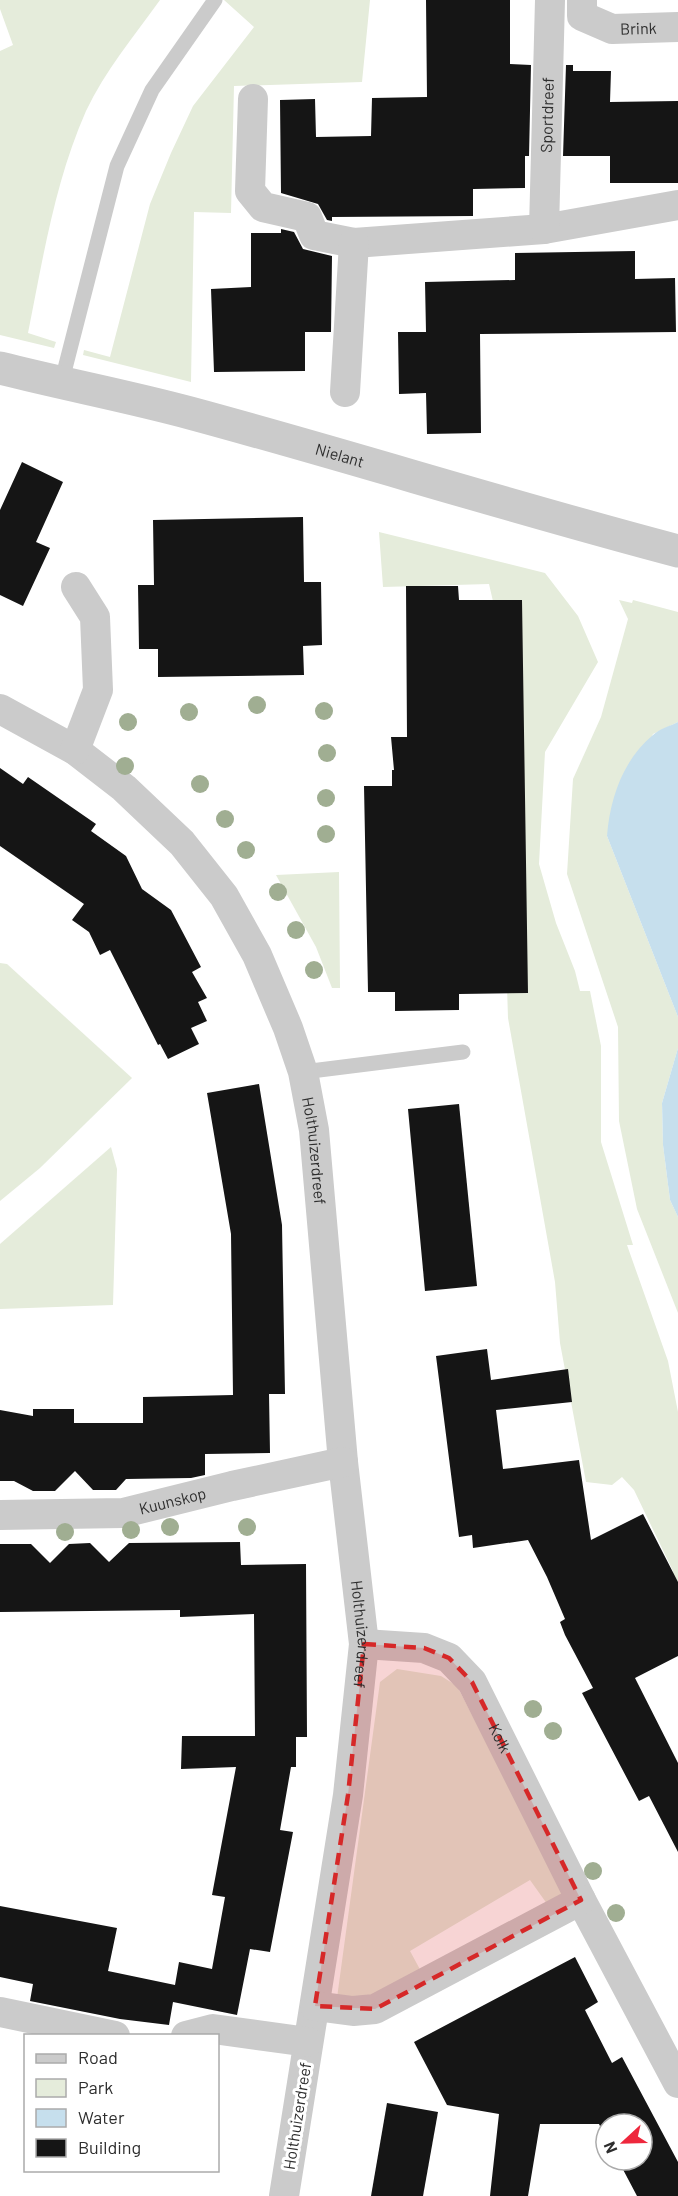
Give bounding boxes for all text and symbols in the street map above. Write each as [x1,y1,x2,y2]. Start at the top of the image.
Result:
street label: Brink [620,18,657,38]
street label: Sportdreef [536,77,557,153]
street label: Nielant [314,439,367,471]
street label: Holthuizerdreef [299,1095,330,1206]
street label: Kuunskop [137,1483,208,1518]
street label: Holthuizerdreef [348,1579,374,1689]
street label: Kolk [485,1720,516,1756]
legend [24,2034,219,2172]
text: Road [78,2046,118,2068]
street label: Holthuizerdreef [279,2061,314,2171]
text: Park [78,2076,113,2098]
text: Water [78,2106,125,2128]
north arrow [594,2112,654,2172]
text: Building [78,2136,141,2158]
text: N [599,2139,620,2156]

